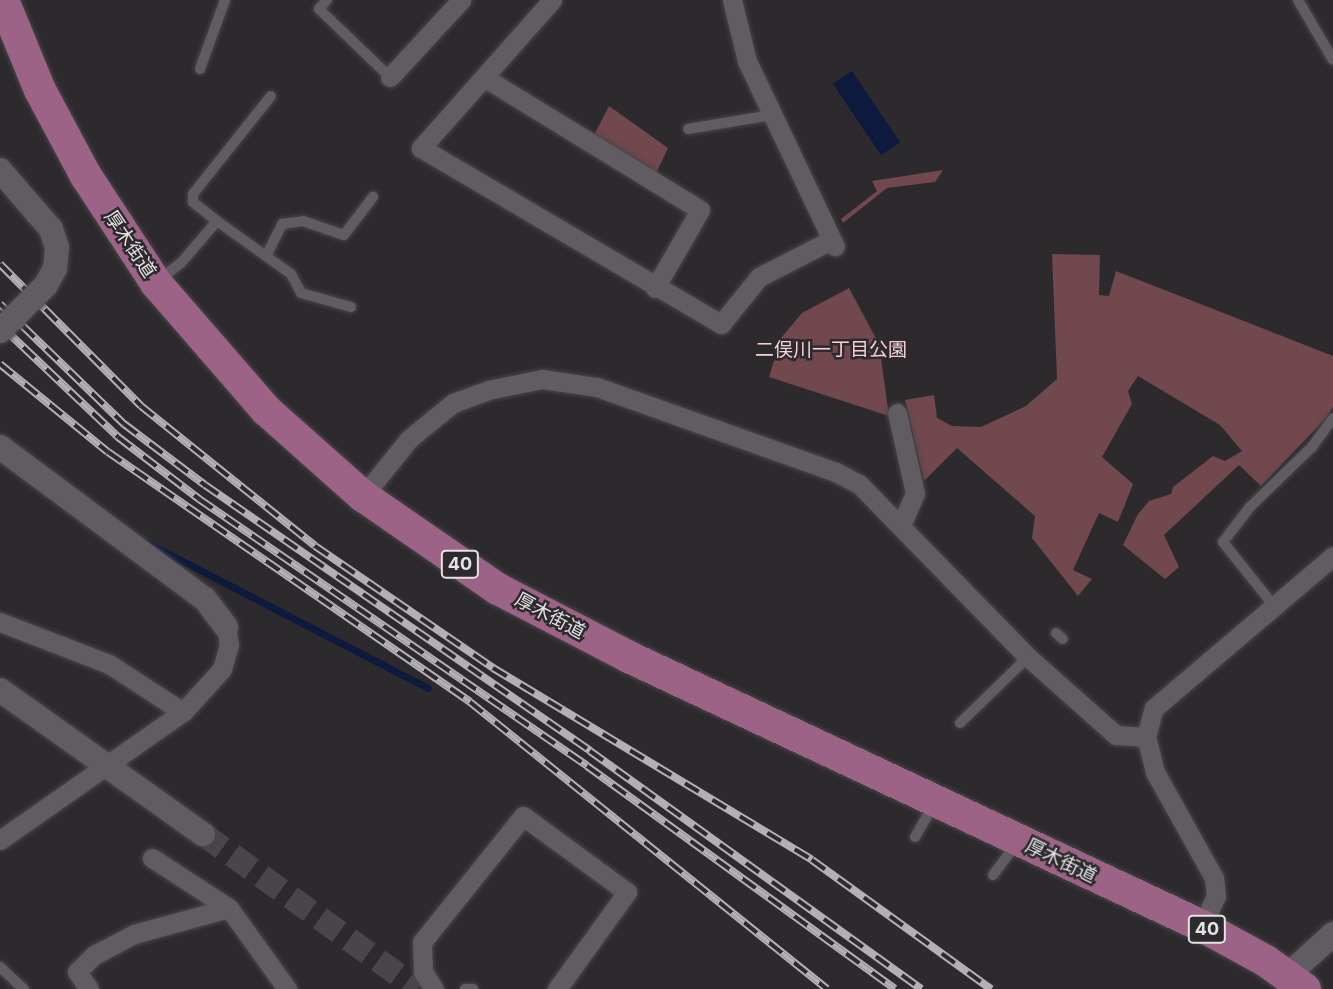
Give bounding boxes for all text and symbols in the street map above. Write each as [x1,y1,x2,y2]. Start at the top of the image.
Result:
street label: 厚木街道 [99,206,161,282]
park label: 二俣川一丁目公園 [755,339,907,361]
road number: 40 [441,550,479,578]
street label: 厚木街道 [511,588,589,644]
street label: 厚木街道 [1022,834,1100,888]
road number: 40 [1188,914,1226,944]

